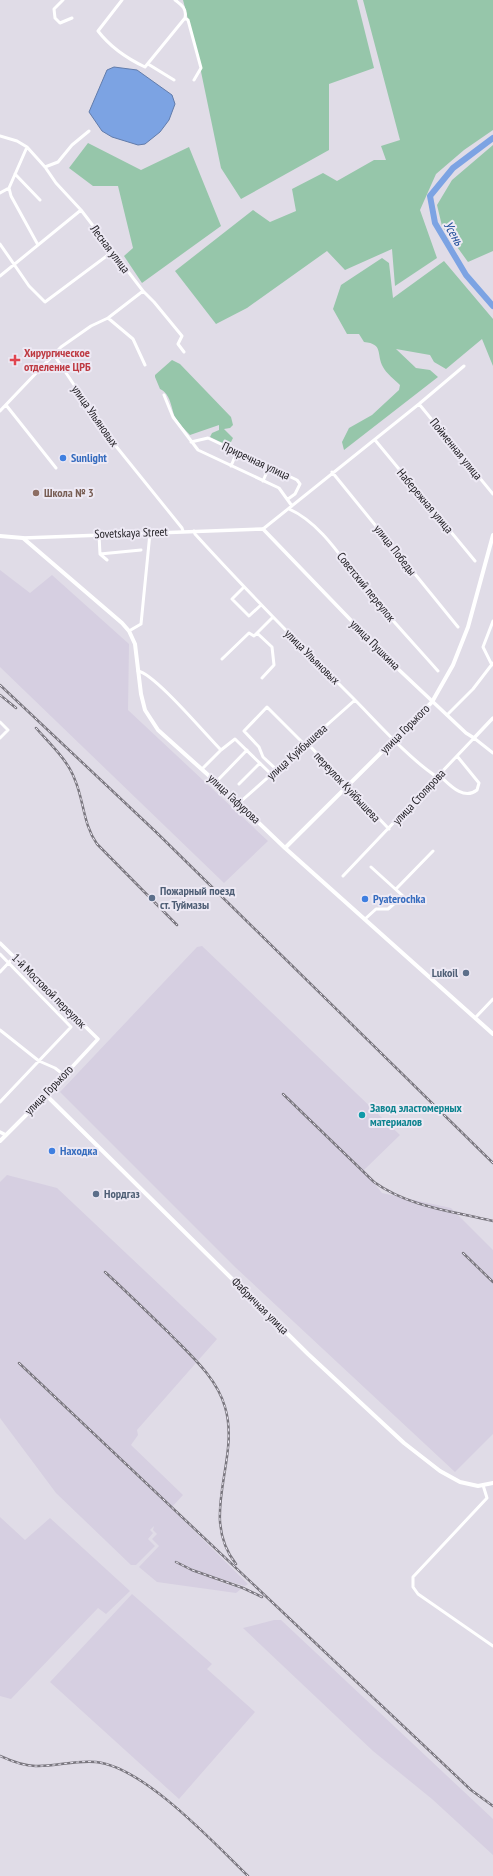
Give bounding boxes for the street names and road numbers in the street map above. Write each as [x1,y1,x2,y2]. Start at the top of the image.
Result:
street label: Лесная улица [87,221,134,276]
street label: улица Ульяновых [69,382,122,450]
street label: Пойменная улица [427,415,486,483]
street label: Приречная улица [220,438,293,483]
street label: Набережная улица [394,465,457,536]
street label: улица Победы [371,521,420,578]
street label: Sovetskaya Street [94,524,169,541]
street label: Советский переулок [334,549,399,625]
street label: улица Пушкина [347,616,404,673]
street label: улица Ульяновых [282,626,343,687]
street label: улица Горького [377,701,432,756]
street label: улица Куйбышева [263,720,330,783]
street label: переулок Куйбышева [311,748,384,825]
street label: улица Столярова [389,766,448,828]
street label: улица Гафурова [205,771,264,827]
street label: 1-й Мостовой переулок [9,950,90,1031]
street label: улица Горького [21,1062,76,1118]
street label: Фабричная улица [229,1274,292,1337]

